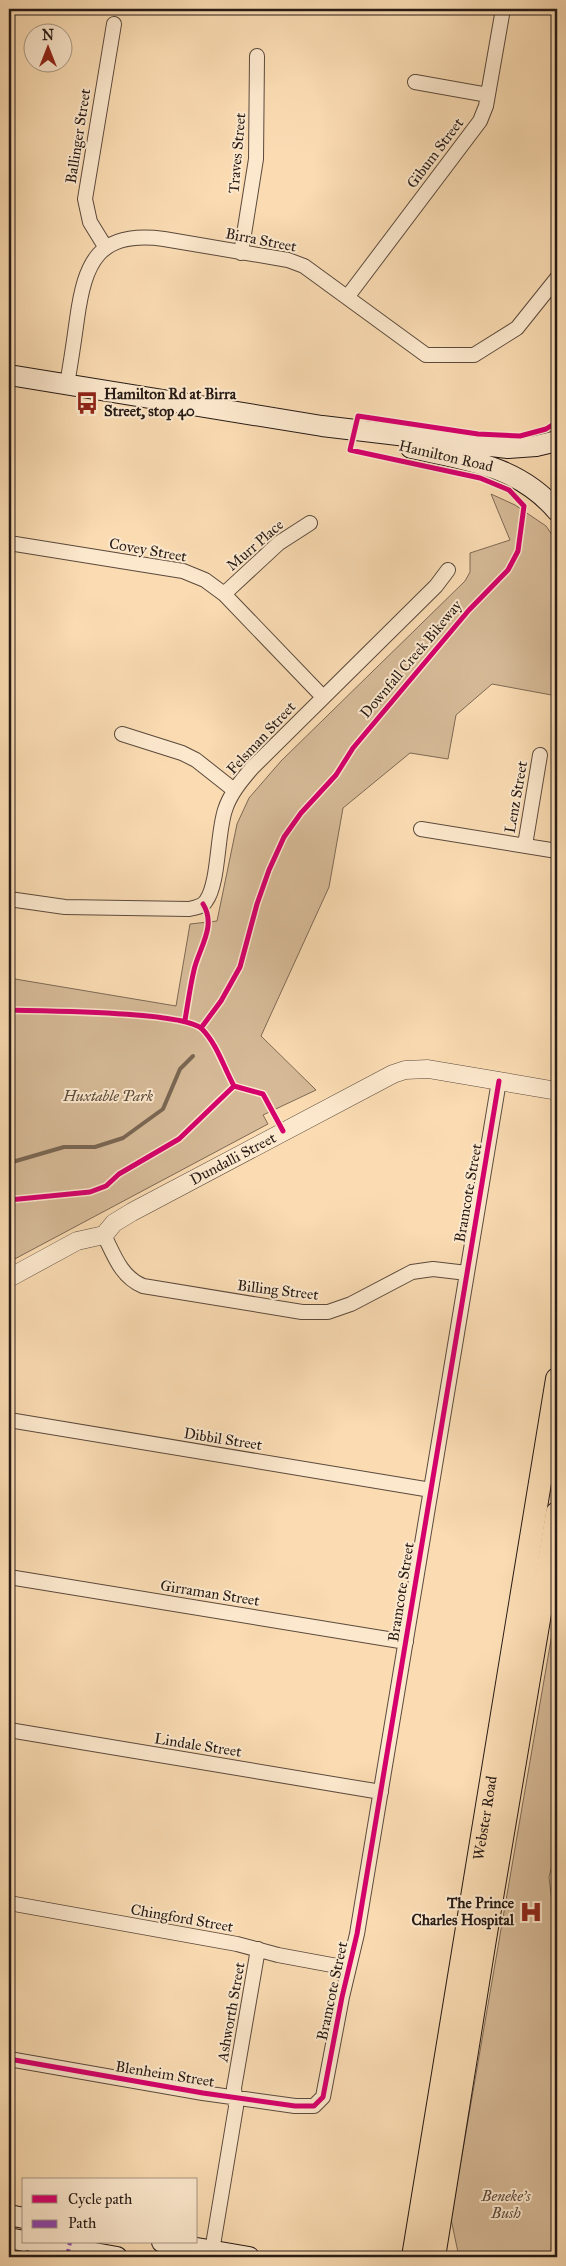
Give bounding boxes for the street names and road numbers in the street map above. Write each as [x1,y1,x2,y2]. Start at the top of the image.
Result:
street label: Ballinger Street [62,87,95,185]
street label: Traves Street [225,111,250,194]
street label: Gibum Street [403,114,468,192]
street label: Birra Street [224,224,299,256]
street label: Hamilton Road [397,436,495,476]
street label: Murr Place [223,515,287,575]
street label: Covey Street [108,534,189,566]
street label: Downfall Creek Bikeway [356,596,466,722]
street label: Felsman Street [223,697,300,778]
street label: Lenz Street [501,759,531,834]
street label: Dundalli Street [187,1128,280,1189]
street label: Bramcote Street [450,1141,486,1244]
street label: Billing Street [236,1276,320,1304]
street label: Dibbil Street [183,1424,264,1454]
street label: Bramcote Street [384,1540,418,1643]
street label: Girraman Street [159,1576,262,1610]
street label: Lindale Street [153,1729,244,1761]
street label: Webster Road [469,1774,501,1861]
street label: Chingford Street [129,1900,235,1936]
street label: Bramcote Street [313,1939,351,2042]
street label: Ashworth Street [213,1960,249,2064]
street label: Blenheim Street [114,2057,216,2091]

